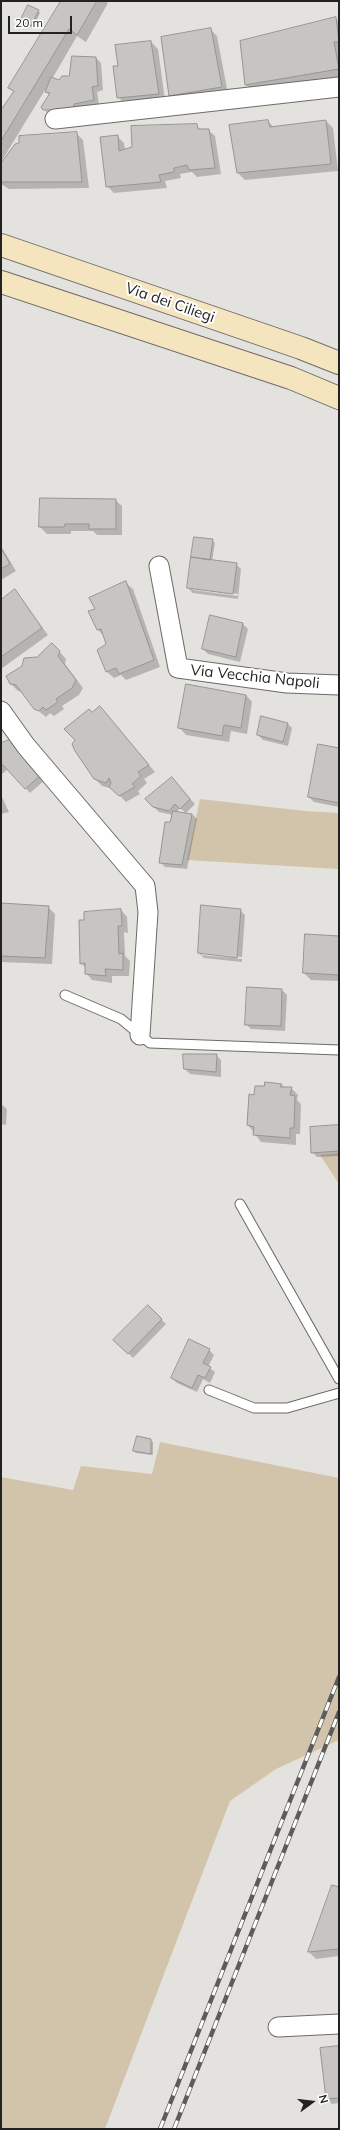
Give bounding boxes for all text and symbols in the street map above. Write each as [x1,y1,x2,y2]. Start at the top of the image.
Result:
scale bar [10,8,74,34]
text: 20 m [15,15,43,30]
street label: Via dei Ciliegi [123,279,217,327]
street label: Via Vecchia Napoli [190,661,320,693]
north arrow [292,2082,332,2122]
text: N [316,2093,331,2105]

